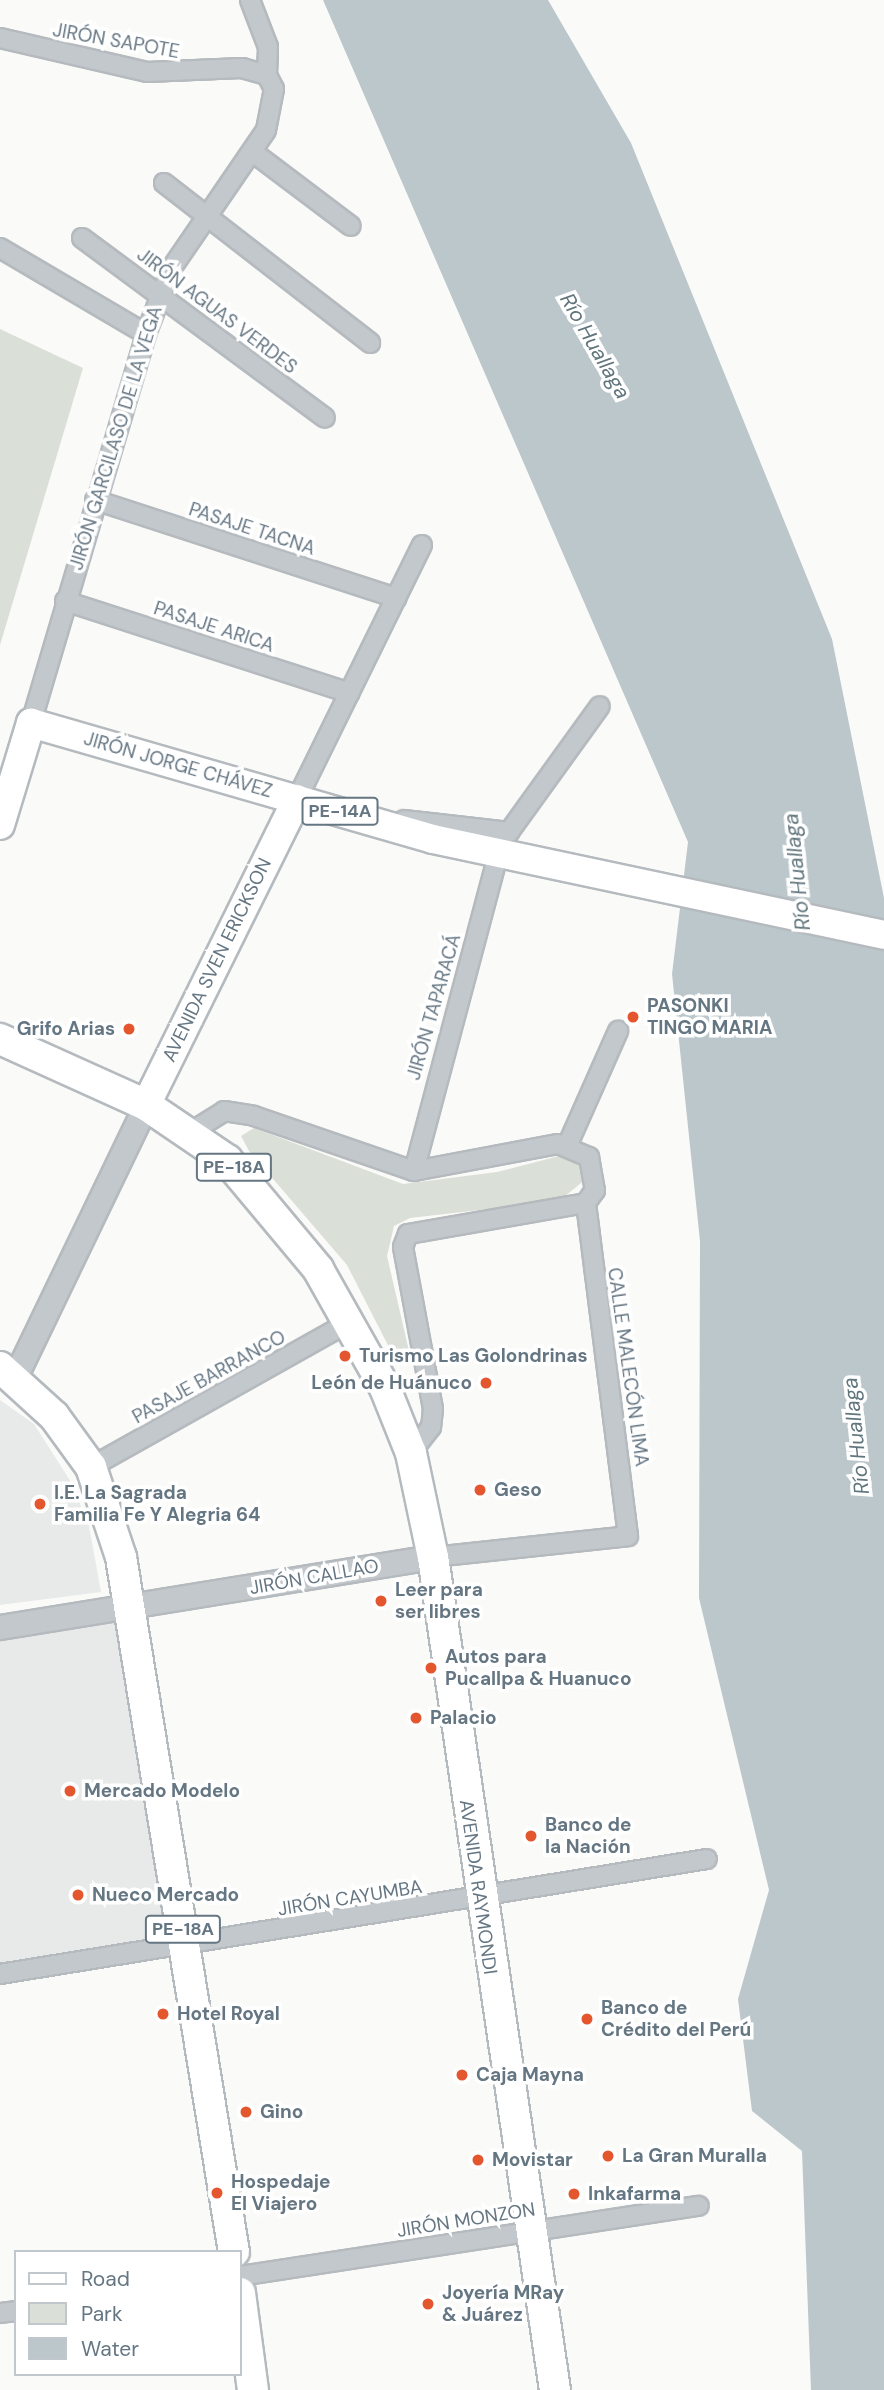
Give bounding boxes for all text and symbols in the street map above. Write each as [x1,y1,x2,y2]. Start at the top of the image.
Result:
street label: JIRÓN SAPOTE [51,19,181,63]
street label: JIRÓN AGUAS VERDES [132,243,302,379]
water label: Río Huallaga [555,289,635,403]
street label: JIRÓN GARCILASO DE LA VEGA [65,303,167,573]
street label: PASAJE TACNA [186,498,318,560]
street label: PASAJE ARICA [151,597,277,657]
street label: JIRÓN JORGE CHÁVEZ [81,727,275,803]
road number: PE-14A [302,796,378,826]
water label: Río Huallaga [778,812,816,932]
street label: AVENIDA SVEN ERICKSON [158,854,276,1066]
street label: JIRÓN TAPARACÁ [402,931,466,1083]
place label: PASONKI TINGO MARIA [647,995,772,1039]
marker: PASONKI TINGO MARIA [625,1009,641,1025]
place label: Grifo Arias [17,1018,115,1040]
marker: Grifo Arias [121,1021,137,1037]
road number: PE-18A [196,1152,272,1182]
street label: CALLE MALECÓN LIMA [603,1266,653,1468]
street label: PASAJE BARRANCO [129,1325,289,1429]
place label: Turismo Las Golondrinas [359,1345,588,1367]
marker: Turismo Las Golondrinas [337,1348,353,1364]
place label: León de Huánuco [311,1372,472,1394]
marker: León de Huánuco [478,1375,494,1391]
water label: Río Huallaga [837,1376,875,1496]
place label: Geso [494,1479,542,1501]
place label: I.E. La Sagrada Familia Fe Y Alegria 64 [54,1482,260,1526]
marker: Geso [472,1482,488,1498]
marker: I.E. La Sagrada Familia Fe Y Alegria 64 [32,1496,48,1512]
street label: JIRÓN CALLAO [248,1554,380,1600]
place label: Leer para ser libres [395,1579,483,1623]
marker: Leer para ser libres [373,1593,389,1609]
place label: Autos para Pucallpa & Huanuco [445,1646,631,1690]
marker: Autos para Pucallpa & Huanuco [423,1660,439,1676]
place label: Palacio [430,1707,497,1729]
marker: Palacio [408,1710,424,1726]
place label: Mercado Modelo [84,1780,240,1802]
marker: Mercado Modelo [62,1783,78,1799]
street label: AVENIDA RAYMONDI [454,1798,502,1976]
place label: Banco de la Nación [545,1814,631,1858]
marker: Banco de la Nación [523,1828,539,1844]
street label: JIRÓN CAYUMBA [276,1875,424,1921]
place label: Nueco Mercado [92,1884,239,1906]
marker: Nueco Mercado [70,1887,86,1903]
road number: PE-18A [144,1914,222,1943]
place label: Banco de Crédito del Perú [601,1997,751,2041]
place label: Hotel Royal [177,2003,280,2025]
marker: Hotel Royal [155,2006,171,2022]
marker: Banco de Crédito del Perú [579,2011,595,2027]
place label: Caja Mayna [476,2064,584,2086]
marker: Caja Mayna [454,2067,470,2083]
place label: Gino [260,2101,303,2123]
marker: Gino [238,2104,254,2120]
place label: La Gran Muralla [622,2145,767,2167]
marker: La Gran Muralla [600,2148,616,2164]
place label: Movistar [492,2149,573,2171]
marker: Movistar [470,2152,486,2168]
place label: Hospedaje El Viajero [231,2171,330,2215]
place label: Inkafarma [588,2183,681,2205]
marker: Hospedaje El Viajero [209,2185,225,2201]
marker: Inkafarma [566,2186,582,2202]
street label: JIRÓN MONZON [395,2198,537,2242]
legend [14,2250,242,2376]
text: Road [81,2265,130,2293]
place label: Joyería MRay & Juárez [442,2282,564,2326]
marker: Joyería MRay & Juárez [420,2296,436,2312]
text: Park [81,2300,122,2328]
text: Water [81,2335,139,2363]

